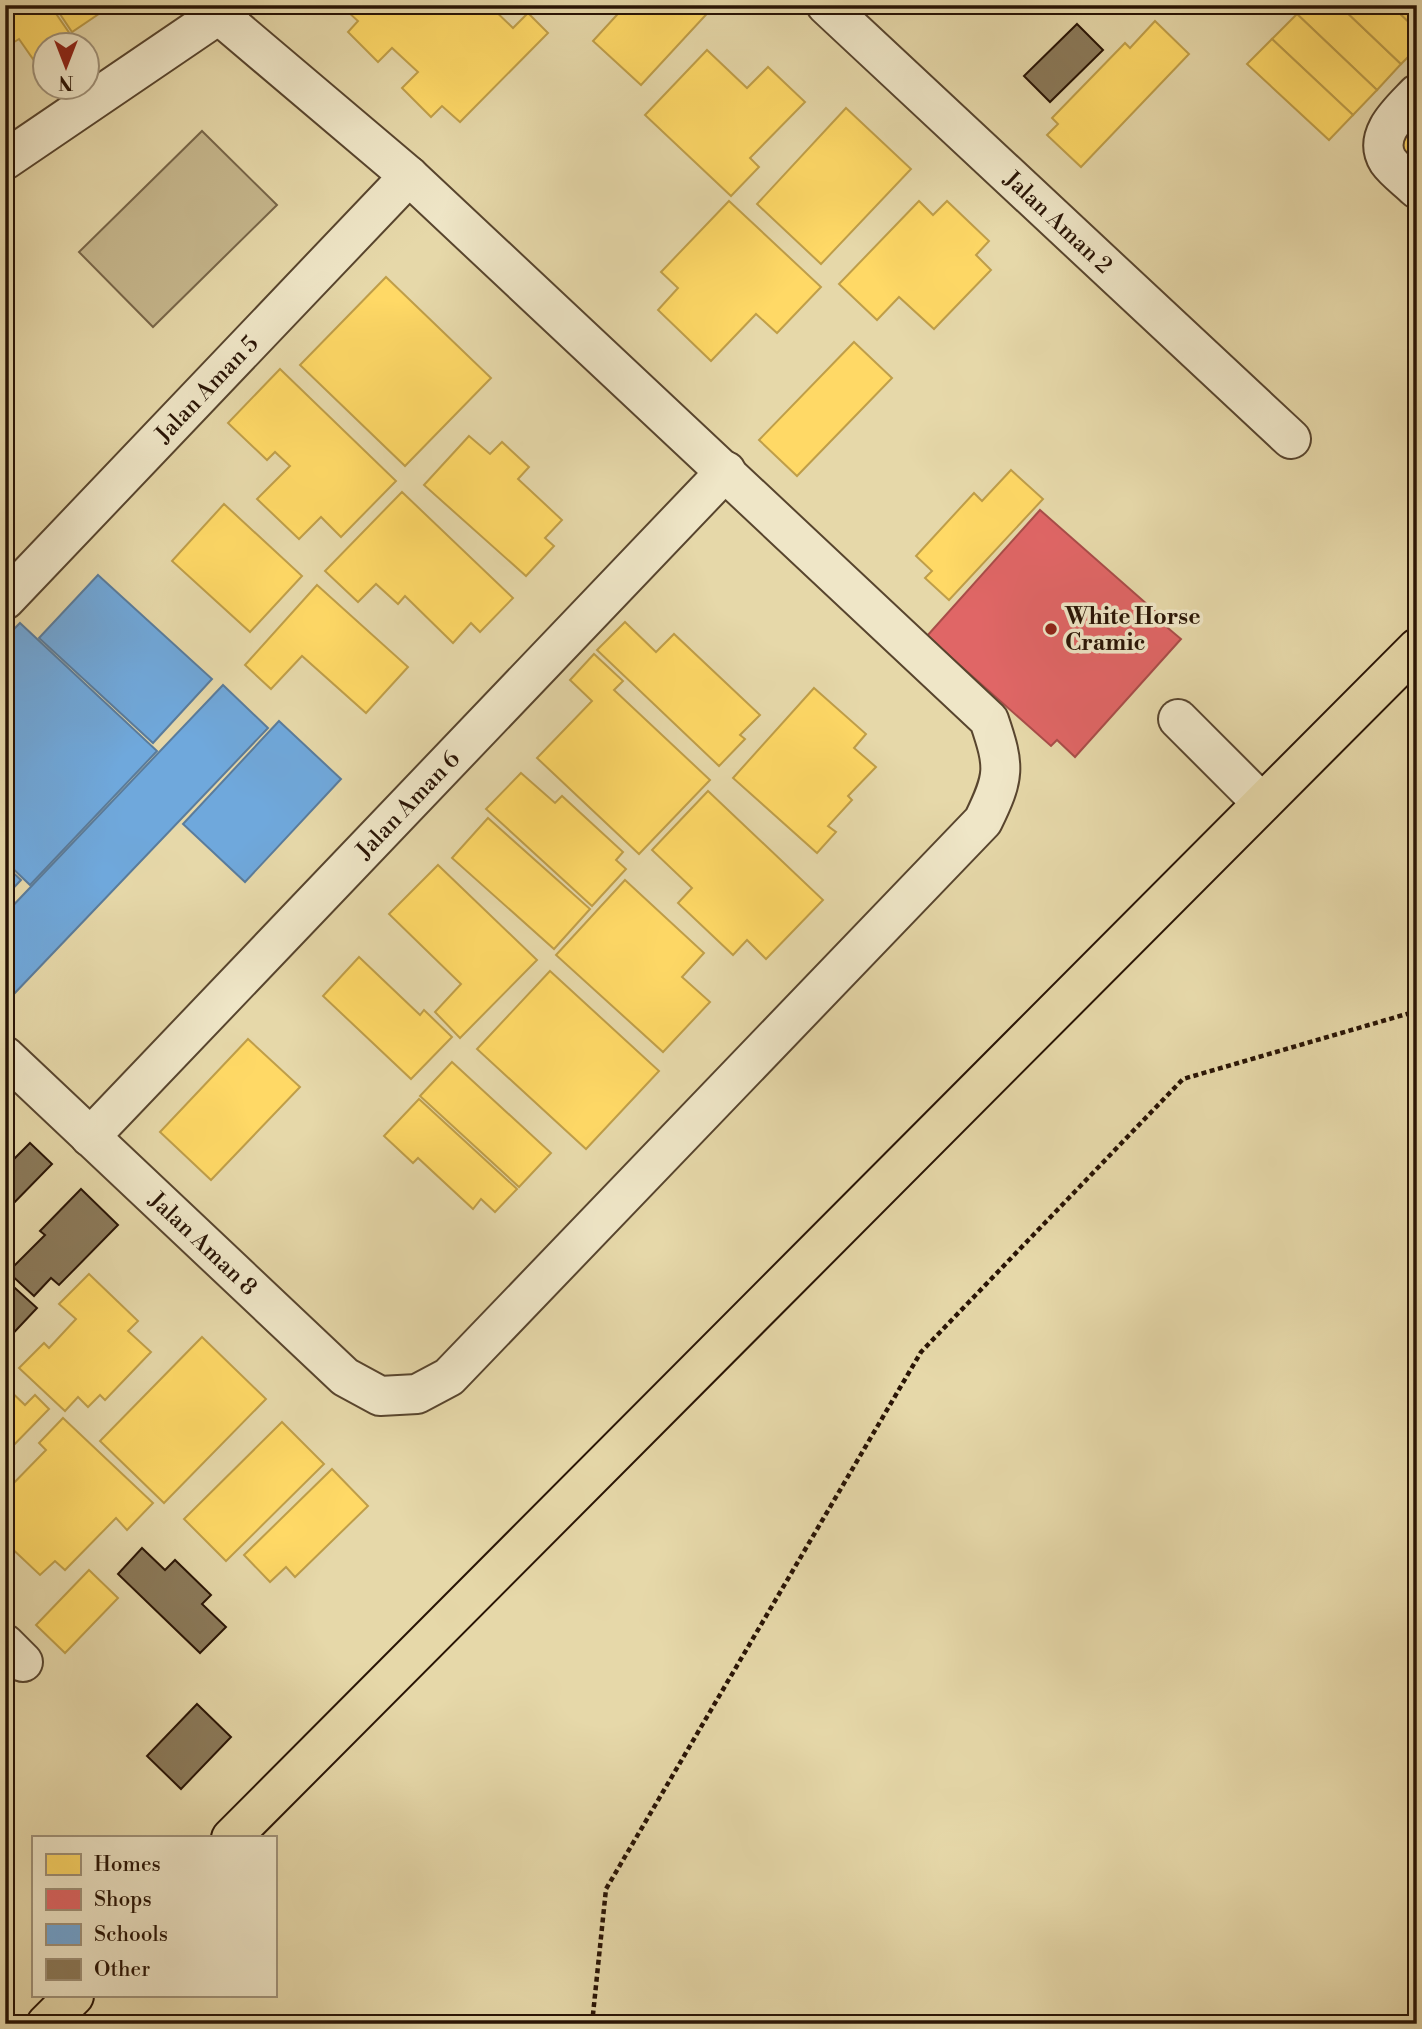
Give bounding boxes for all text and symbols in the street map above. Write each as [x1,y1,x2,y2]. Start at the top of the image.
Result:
north arrow [32,32,102,102]
text: N [58,70,74,94]
street label: Jalan Aman 2 [997,165,1118,280]
street label: Jalan Aman 5 [149,330,265,449]
place label: White Horse Cramic [1064,603,1201,657]
marker: White Horse Cramic [1043,621,1059,637]
street label: Jalan Aman 6 [350,745,466,865]
street label: Jalan Aman 8 [142,1186,263,1302]
legend [32,1836,276,1997]
text: Homes [94,1852,161,1878]
text: Shops [94,1887,152,1913]
text: Schools [94,1922,168,1948]
text: Other [94,1957,150,1983]

